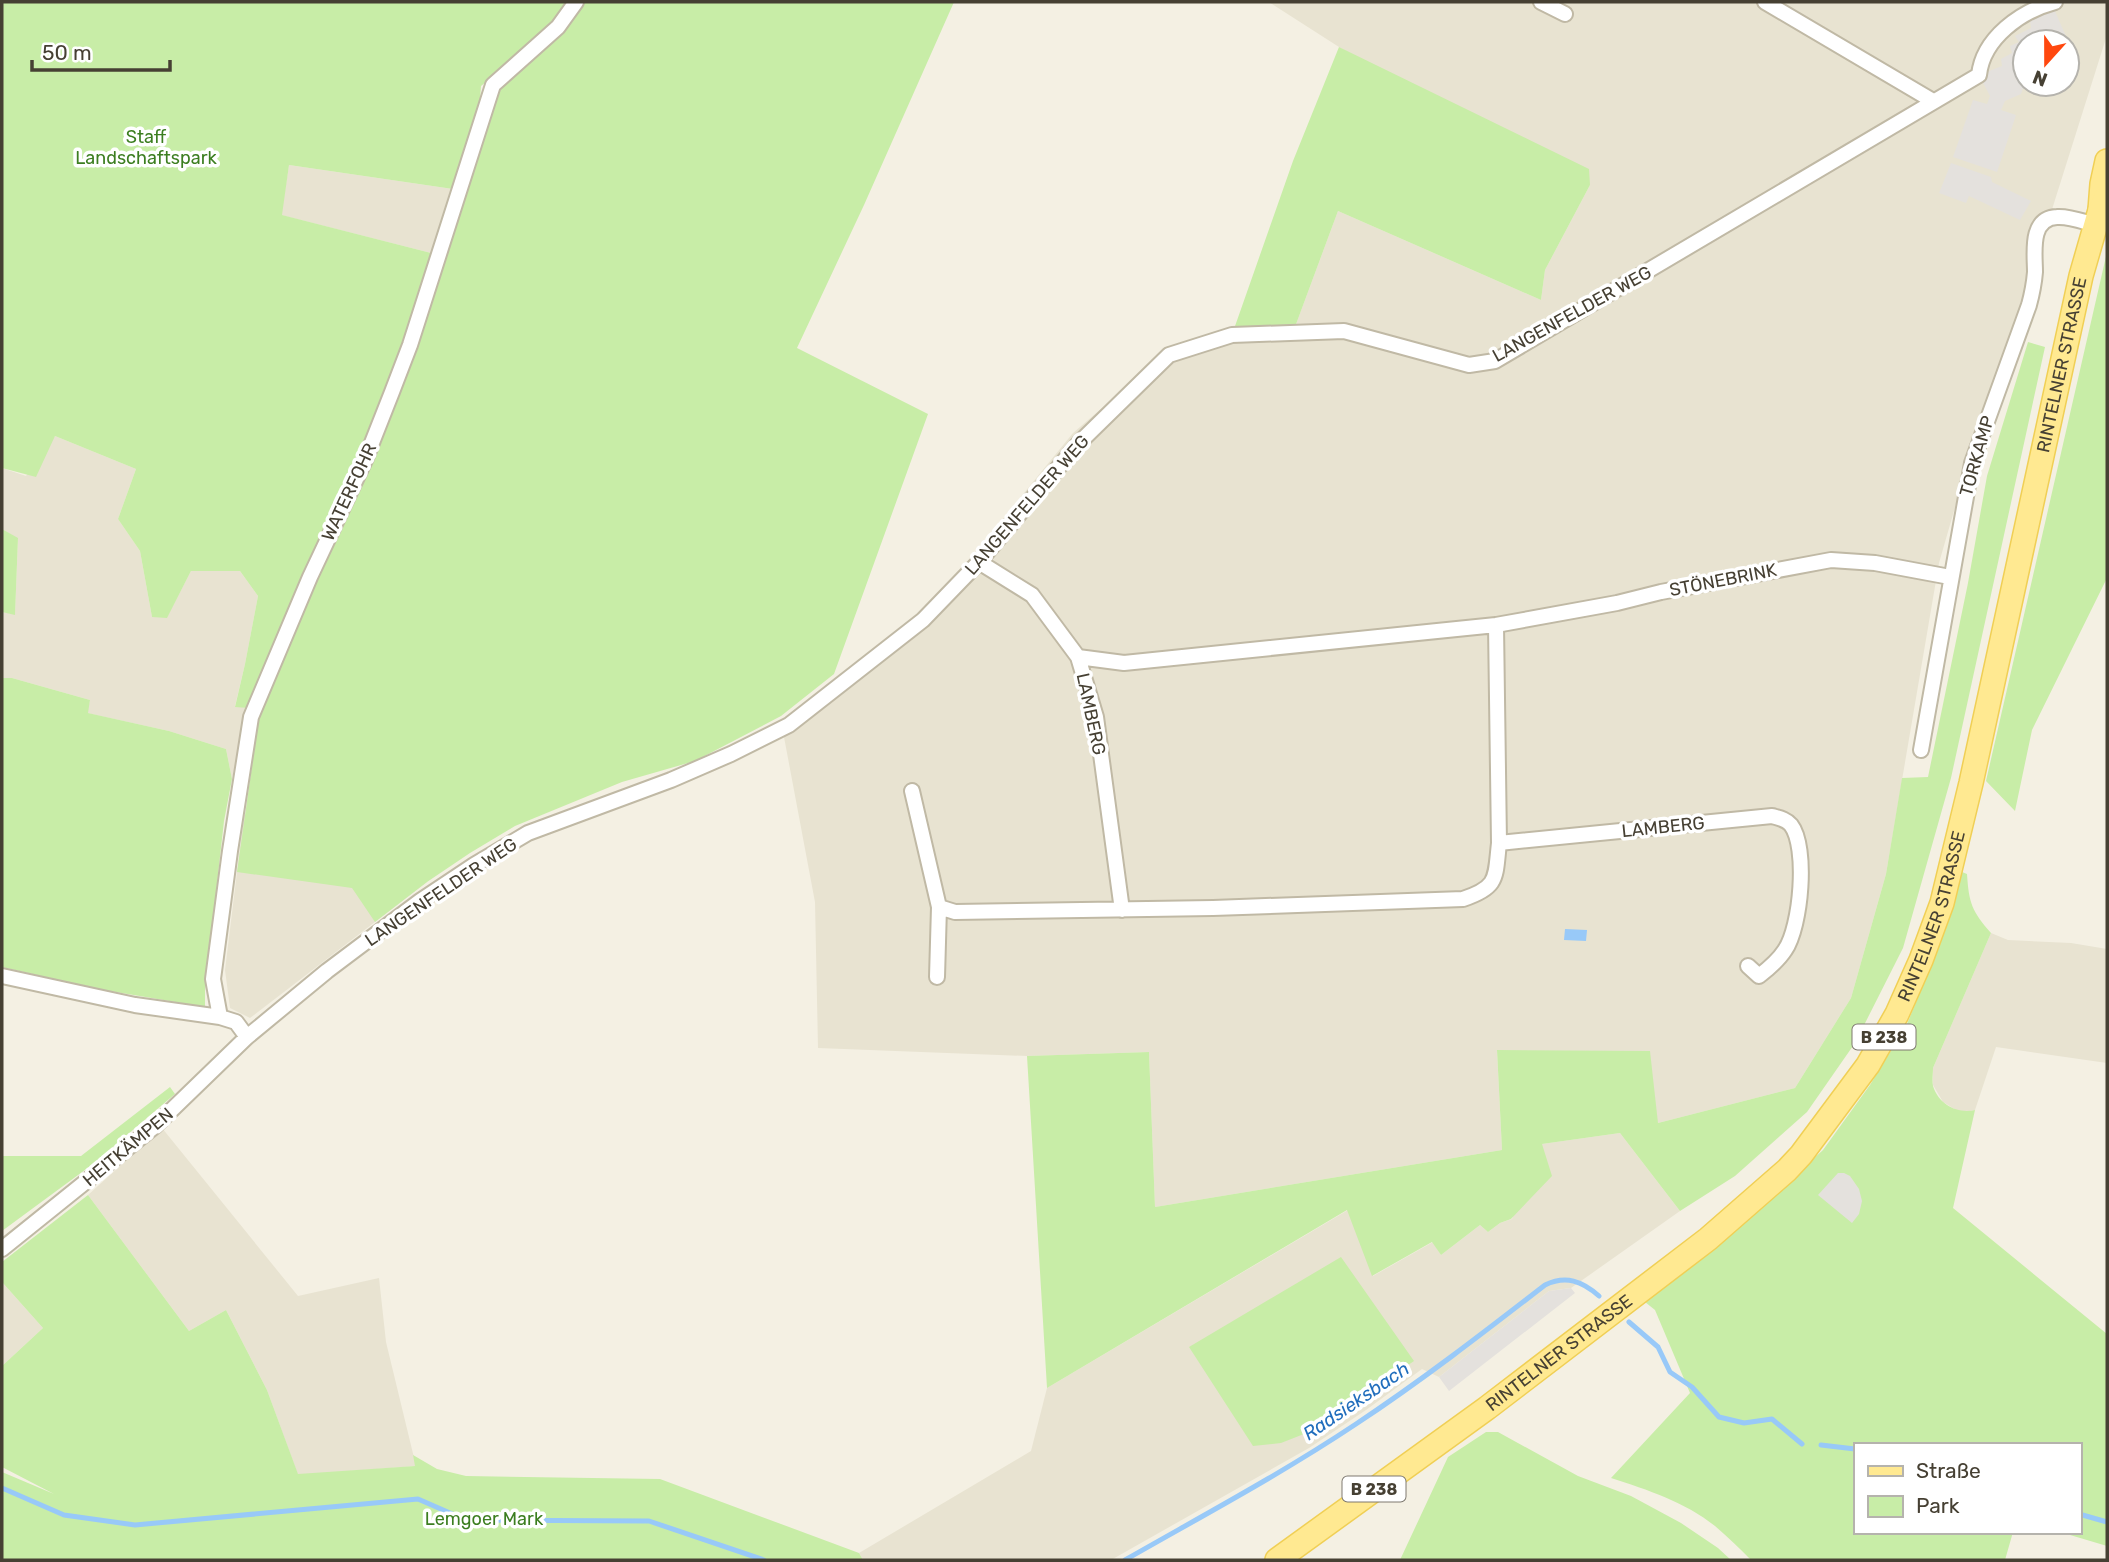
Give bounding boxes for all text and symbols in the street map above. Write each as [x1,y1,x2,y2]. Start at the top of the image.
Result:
scale bar [32,28,170,72]
north arrow [2011,28,2081,98]
text: 50 m [42,40,92,65]
text: N [2030,65,2051,92]
park label: Staff Landschaftspark [75,126,217,169]
street label: LANGENFELDER WEG [1489,261,1655,367]
street label: RINTELNER STRASSE [2032,275,2091,455]
street label: TORKAMP [1955,413,1999,499]
street label: LANGENFELDER WEG [960,430,1094,580]
street label: WATERFOHR [317,440,381,544]
street label: STÖNEBRINK [1667,559,1779,601]
street label: LAMBERG [1072,671,1110,757]
street label: LAMBERG [1620,812,1706,842]
street label: RINTELNER STRASSE [1893,829,1970,1005]
street label: LANGENFELDER WEG [361,833,521,951]
road number: B 238 [1853,1024,1916,1050]
street label: HEITKÄMPEN [78,1103,178,1191]
street label: RINTELNER STRASSE [1481,1290,1637,1416]
water label: Radsieksbach [1298,1357,1414,1445]
legend [1854,1443,2081,1534]
text: Straße [1916,1458,1981,1483]
road number: B 238 [1342,1476,1406,1502]
text: Park [1916,1493,1960,1518]
park label: Lemgoer Mark [425,1508,544,1530]

